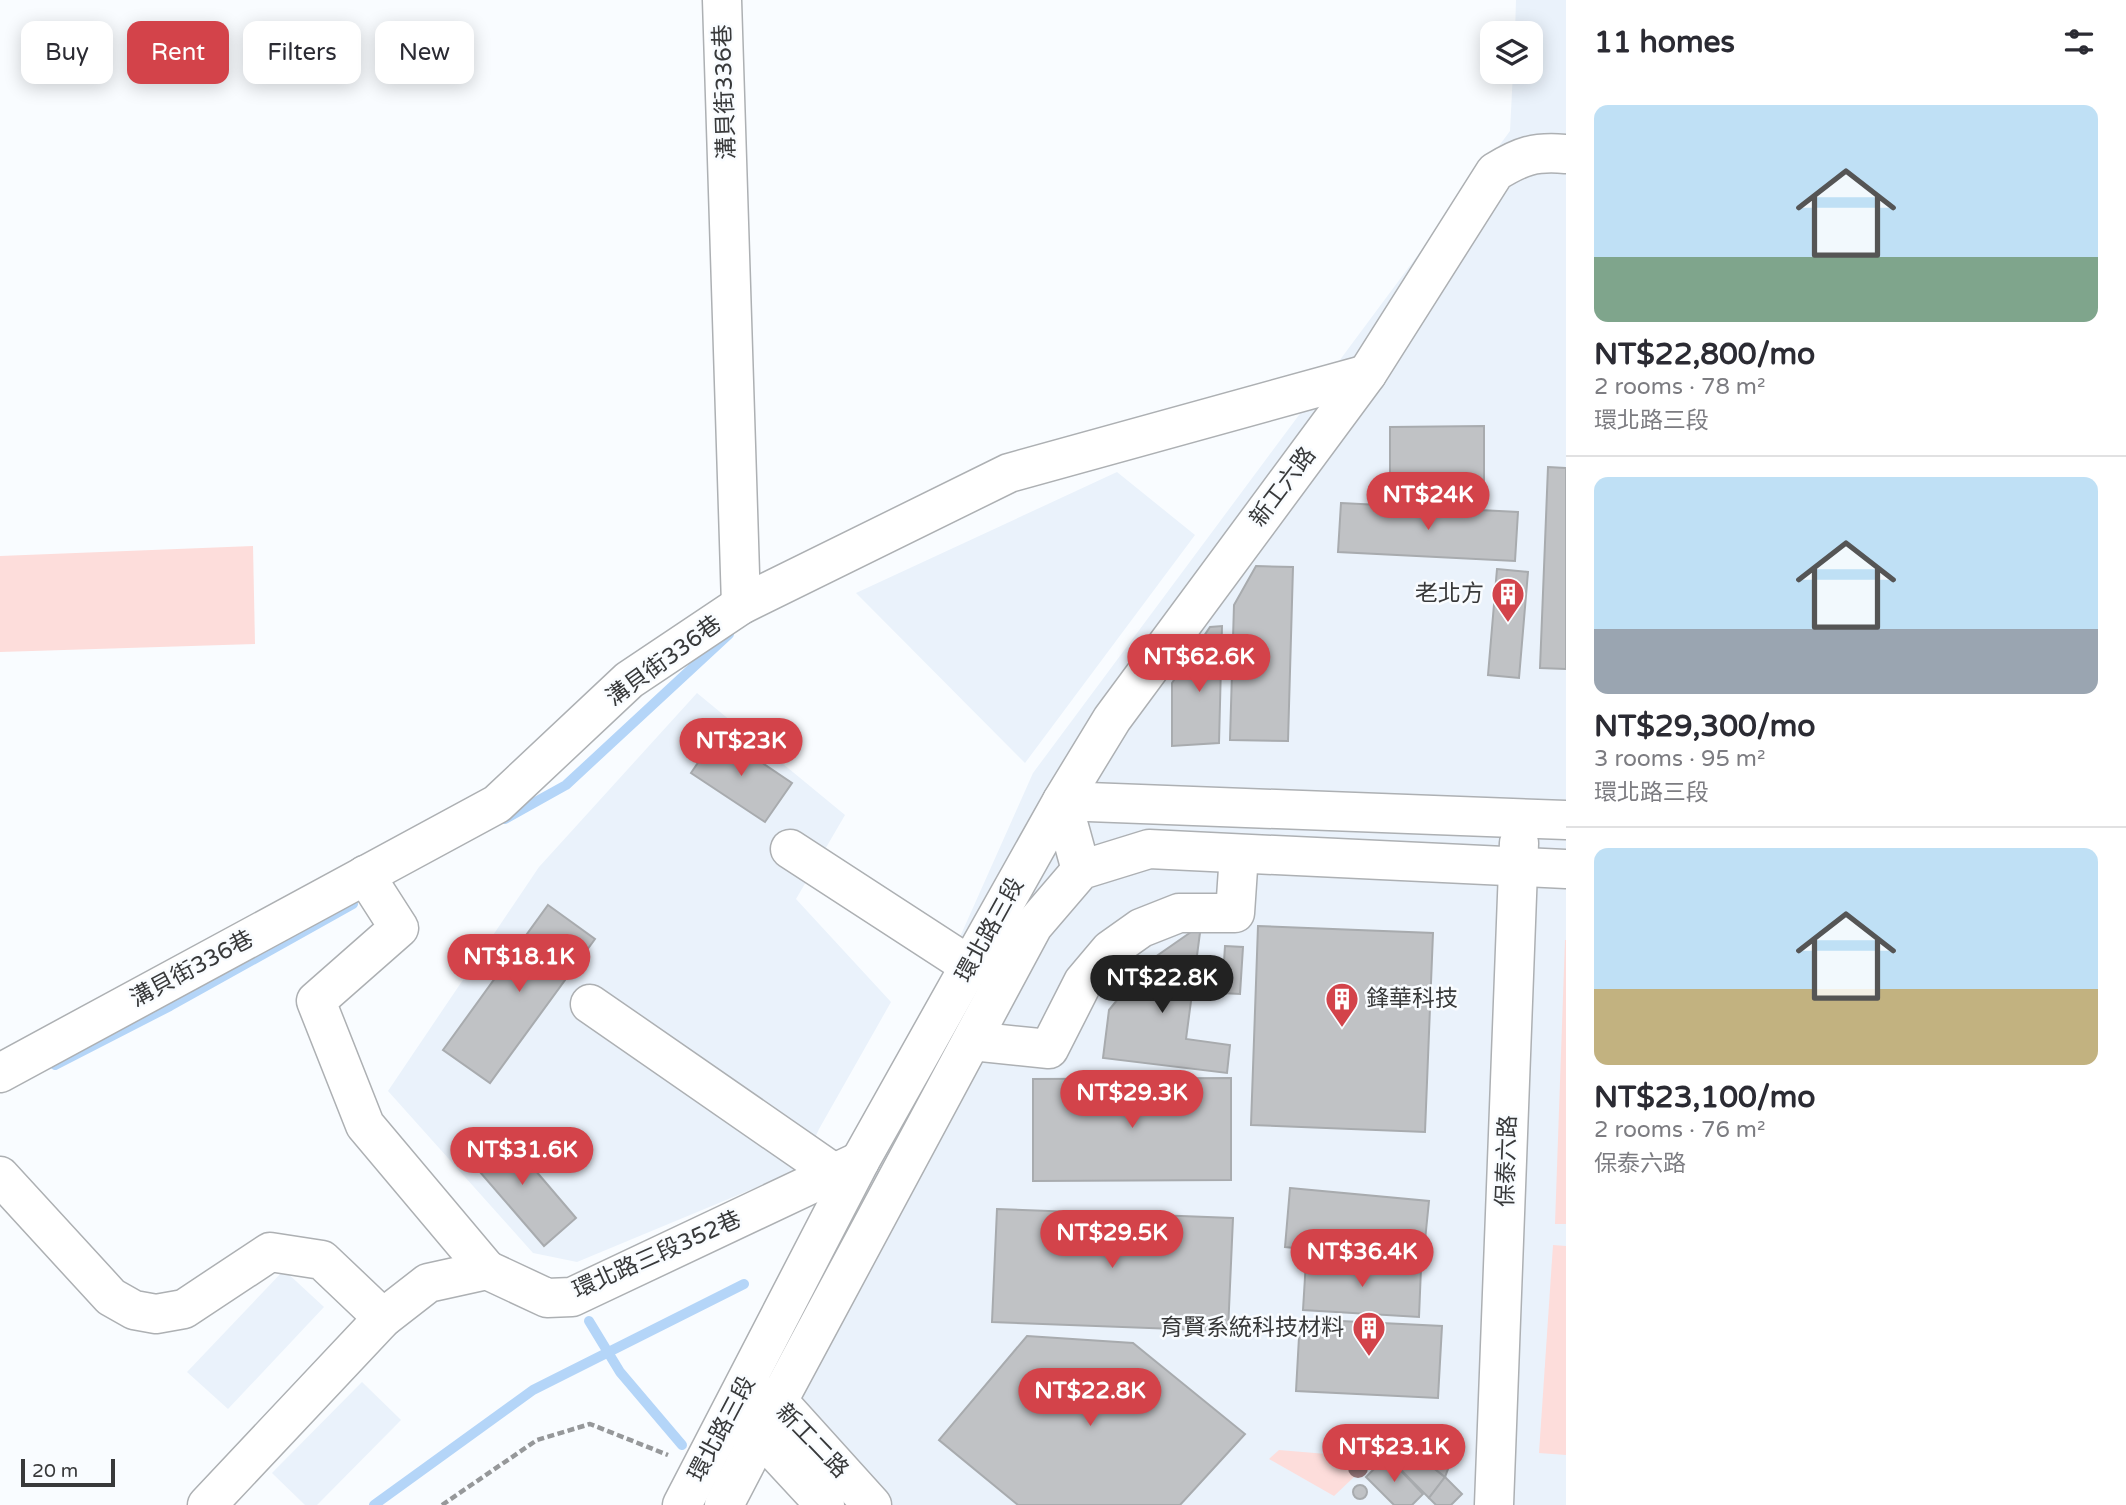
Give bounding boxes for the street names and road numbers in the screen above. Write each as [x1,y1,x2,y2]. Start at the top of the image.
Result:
street label: 溝貝街336巷 [709,24,741,160]
street label: 新工六路 [1244,442,1322,532]
street label: 溝貝街336巷 [601,610,727,712]
street label: 環北路三段 [950,873,1030,987]
street label: 溝貝街336巷 [126,925,258,1013]
street label: 保泰六路 [1491,1115,1523,1207]
street label: 環北路三段352巷 [568,1205,746,1305]
street label: 環北路三段 [683,1372,761,1486]
street label: 新工二路 [770,1398,854,1484]

